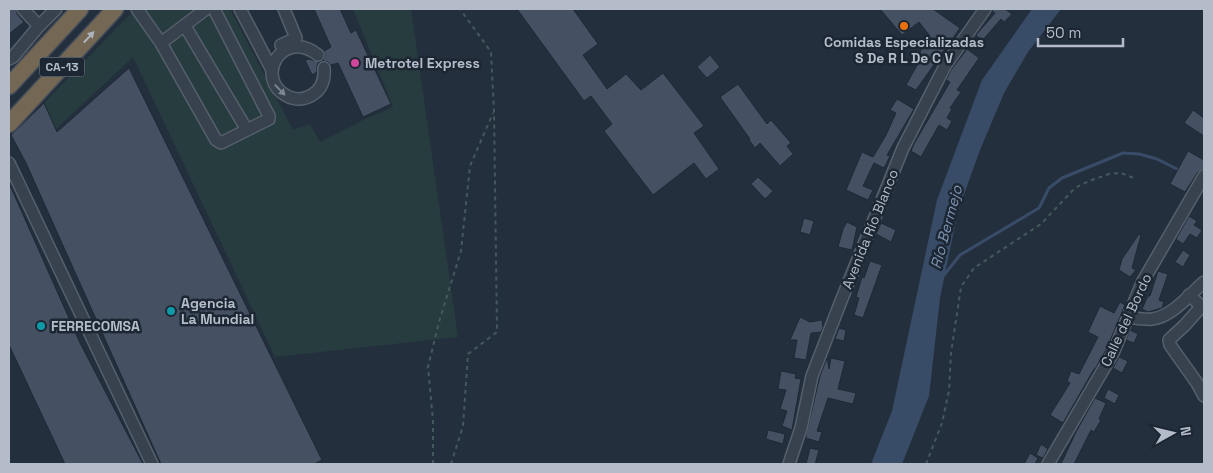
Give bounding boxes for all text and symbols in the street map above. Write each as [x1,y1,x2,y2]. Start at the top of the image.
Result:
scale bar [1038,15,1123,47]
marker: Comidas Especializadas S De R L De C V [898,20,910,32]
text: 50 m [1046,23,1081,42]
one-way arrow [83,31,95,43]
place label: Comidas Especializadas S De R L De C V [824,33,984,67]
place label: Metrotel Express [365,54,480,72]
marker: Metrotel Express [349,57,361,69]
road number: CA-13 [40,58,84,76]
one-way arrow [275,84,286,96]
street label: Avenida Río Blanco [838,166,902,292]
water label: Río Bermejo [926,183,966,271]
street label: Calle del Bordo [1097,271,1155,369]
place label: Agencia La Mundial [181,294,254,328]
marker: Agencia La Mundial [165,305,177,317]
place label: FERRECOMSA [51,317,140,335]
marker: FERRECOMSA [35,320,47,332]
north arrow [1148,408,1198,458]
text: N [1176,425,1195,437]

